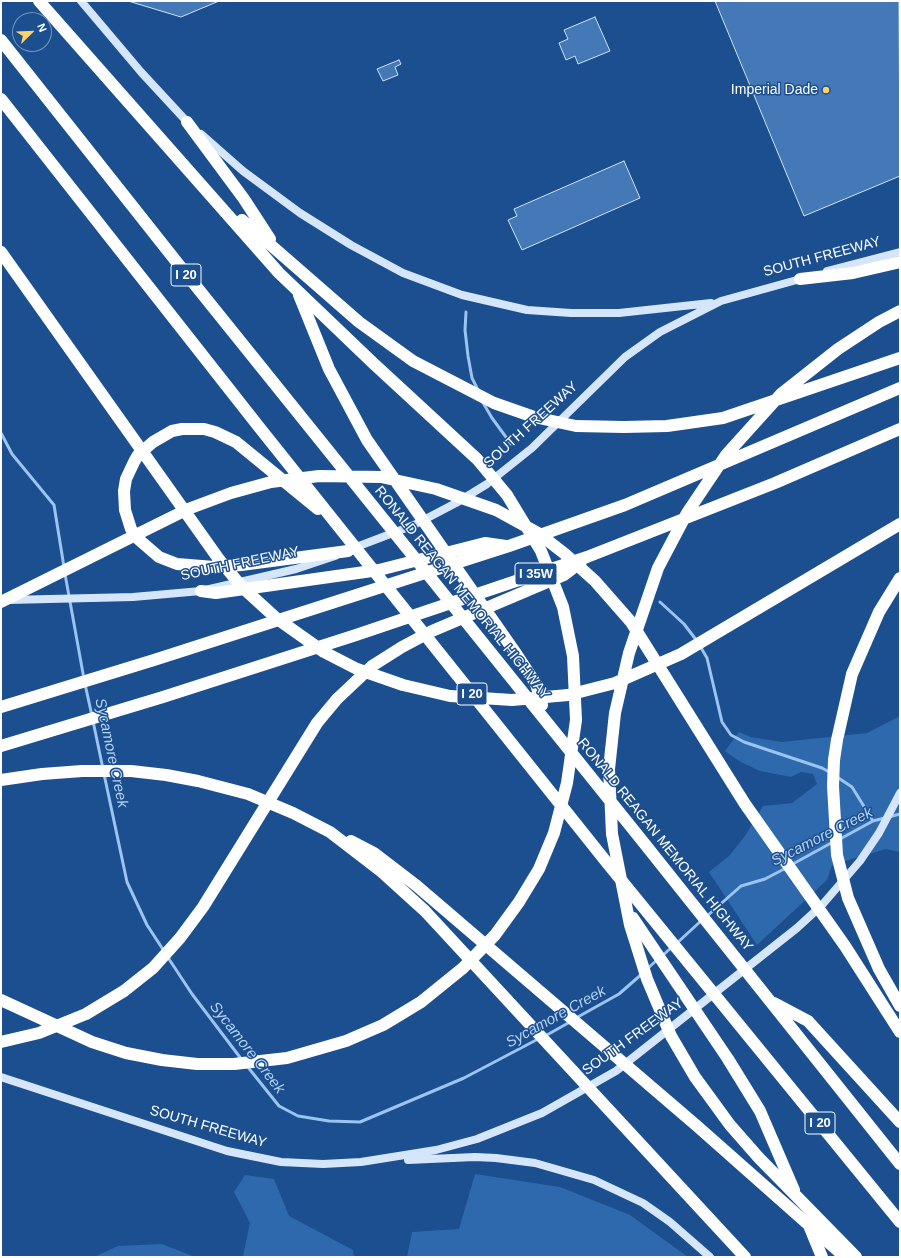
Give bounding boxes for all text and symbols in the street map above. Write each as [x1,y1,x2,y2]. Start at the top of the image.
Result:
north arrow [12,12,52,52]
text: N [35,22,49,34]
place label: Imperial Dade [731,82,818,98]
marker: Imperial Dade [821,85,831,95]
street label: SOUTH FREEWAY [762,233,882,281]
road number: I 20 [171,264,201,286]
street label: SOUTH FREEWAY [481,378,581,472]
street label: RONALD REAGAN MEMORIAL HIGHWAY [371,483,553,703]
street label: SOUTH FREEWAY [179,543,301,585]
road number: I 35W [515,563,557,585]
road number: I 20 [457,683,487,705]
water label: Sycamore Creek [91,696,131,810]
street label: RONALD REAGAN MEMORIAL HIGHWAY [574,735,756,955]
water label: Sycamore Creek [768,804,876,870]
water label: Sycamore Creek [503,982,609,1052]
street label: SOUTH FREEWAY [579,995,687,1079]
water label: Sycamore Creek [206,998,288,1098]
street label: SOUTH FREEWAY [148,1102,268,1152]
road number: I 20 [805,1112,835,1134]

